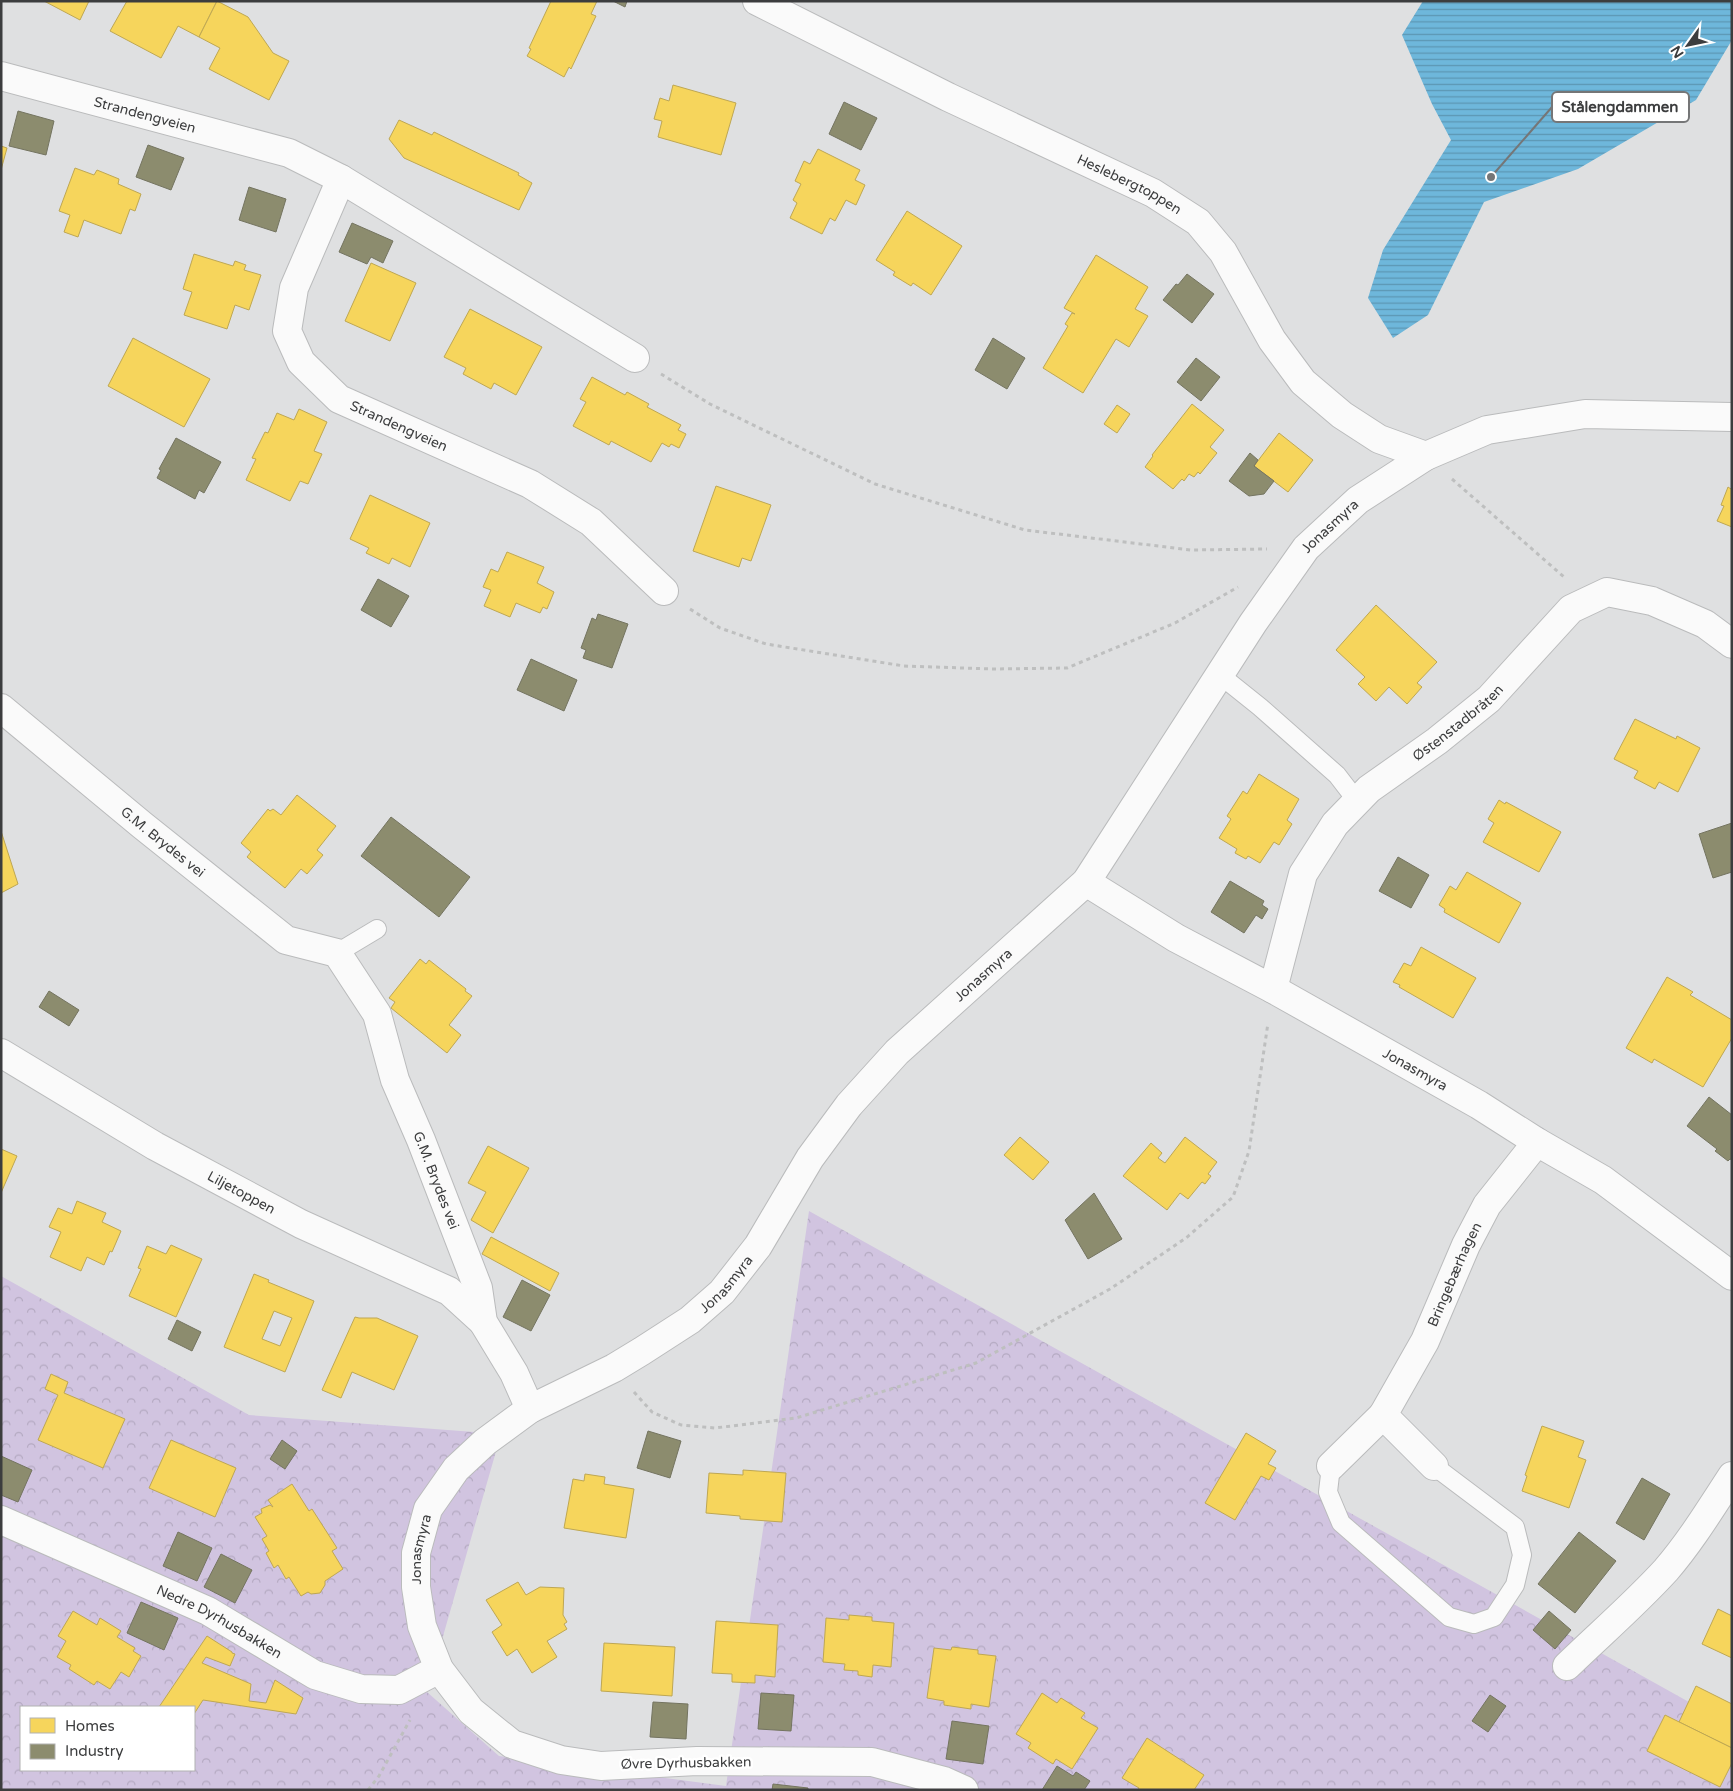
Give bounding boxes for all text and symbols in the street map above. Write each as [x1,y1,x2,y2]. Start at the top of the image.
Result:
north arrow [1663,20,1713,70]
text: N [1667,42,1688,61]
callout: Stålengdammen [1552,92,1689,122]
street label: Strandengveien [92,93,198,136]
text: Stålengdammen [1562,98,1678,117]
street label: Heslebergtoppen [1074,150,1185,218]
street label: Strandengveien [348,397,450,455]
street label: Jonasmyra [1297,495,1362,556]
street label: Østenstadbråten [1409,681,1507,764]
street label: G.M. Brydes vei [117,803,209,881]
street label: Jonasmyra [951,944,1015,1005]
street label: Jonasmyra [1380,1044,1451,1094]
street label: G.M. Brydes vei [410,1129,463,1232]
street label: Liljetoppen [205,1167,278,1217]
street label: Bringebærhagen [1424,1219,1485,1329]
street label: Jonasmyra [696,1252,756,1316]
street label: Jonasmyra [408,1512,435,1585]
street label: Nedre Dyrhusbakken [154,1581,285,1662]
legend [20,1706,195,1771]
text: Homes [65,1717,115,1735]
text: Industry [65,1742,124,1760]
street label: Øvre Dyrhusbakken [620,1753,752,1773]

